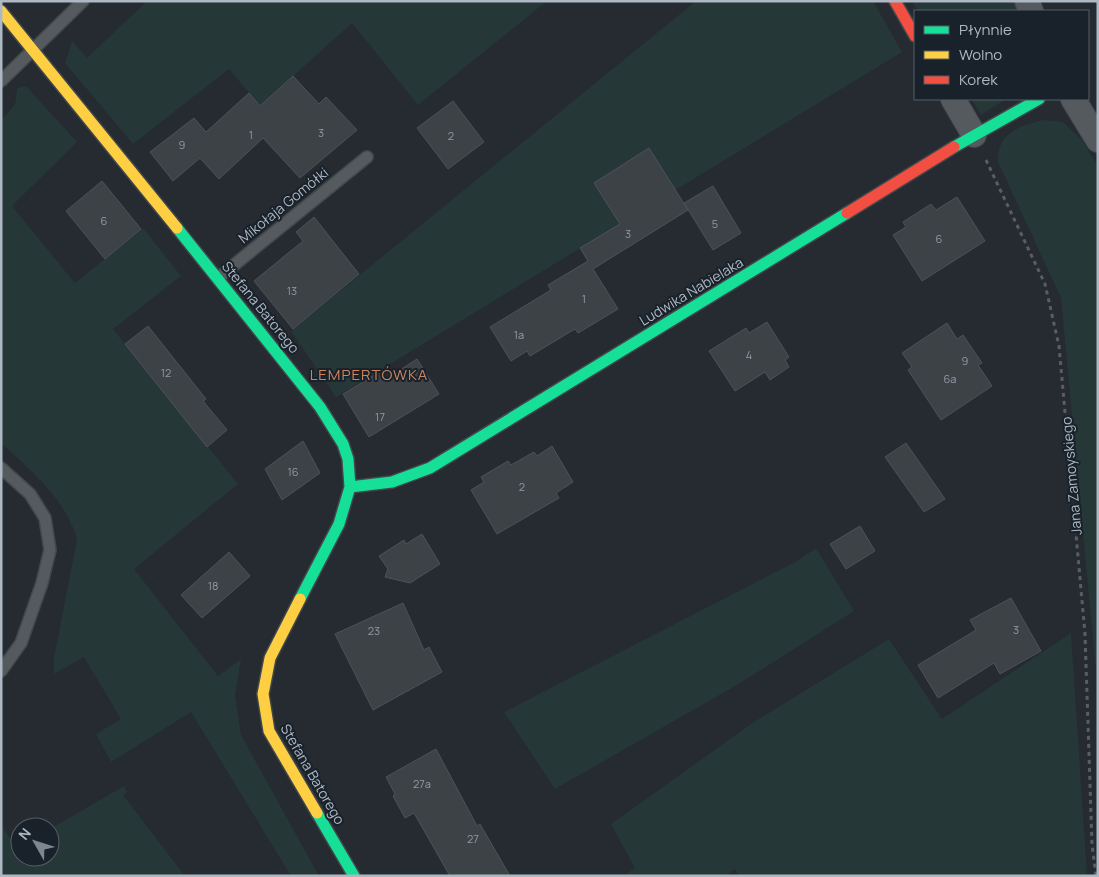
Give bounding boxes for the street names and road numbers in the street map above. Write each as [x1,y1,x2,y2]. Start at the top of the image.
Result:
street label: Mikołaja Gomółki [234,163,332,247]
street label: Ludwika Nabielaka [635,252,747,330]
street label: Stefana Batorego [218,257,304,357]
street label: Jana Zamoyskiego [1056,416,1086,536]
street label: Stefana Batorego [276,720,350,828]

